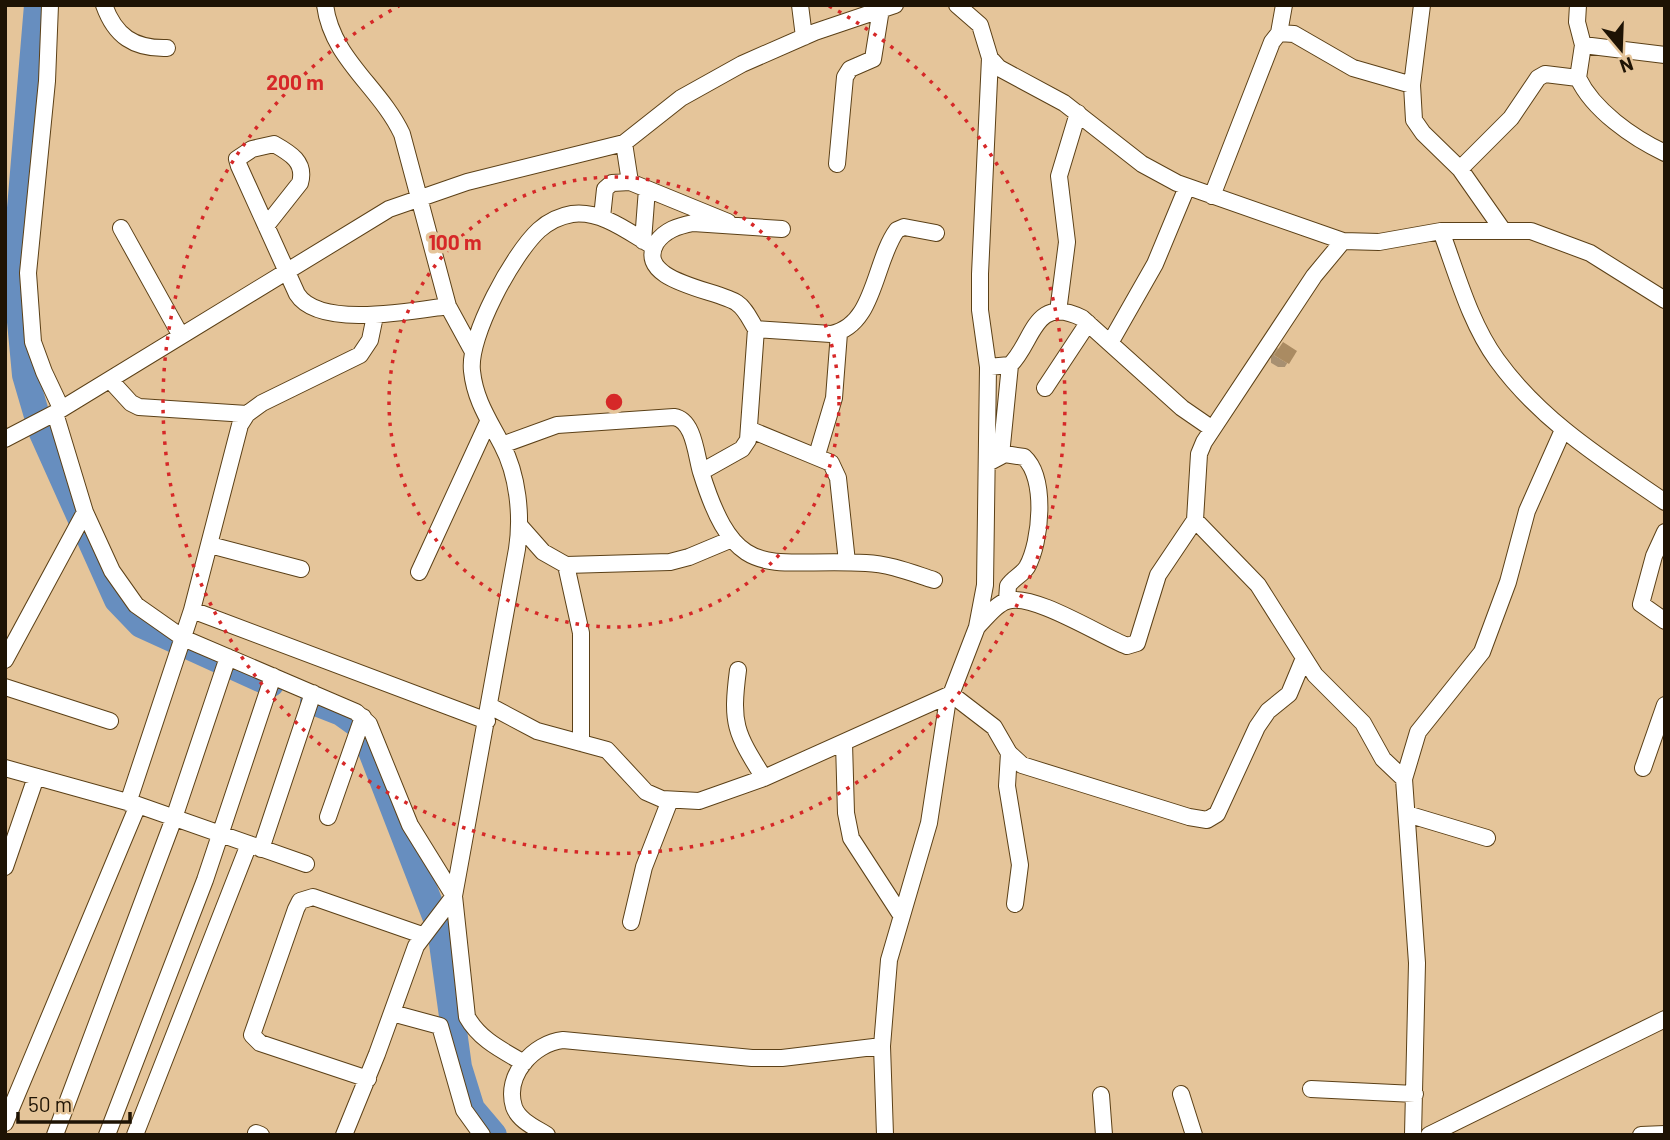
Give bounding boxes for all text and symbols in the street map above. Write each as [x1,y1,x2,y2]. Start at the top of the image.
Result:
north arrow [1586,14,1656,84]
text: N [1617,53,1636,78]
text: 200 m [266,69,324,94]
text: 100 m [428,229,482,254]
centre of rings [602,390,626,414]
scale bar [18,1080,130,1124]
text: 50 m [28,1091,72,1116]

